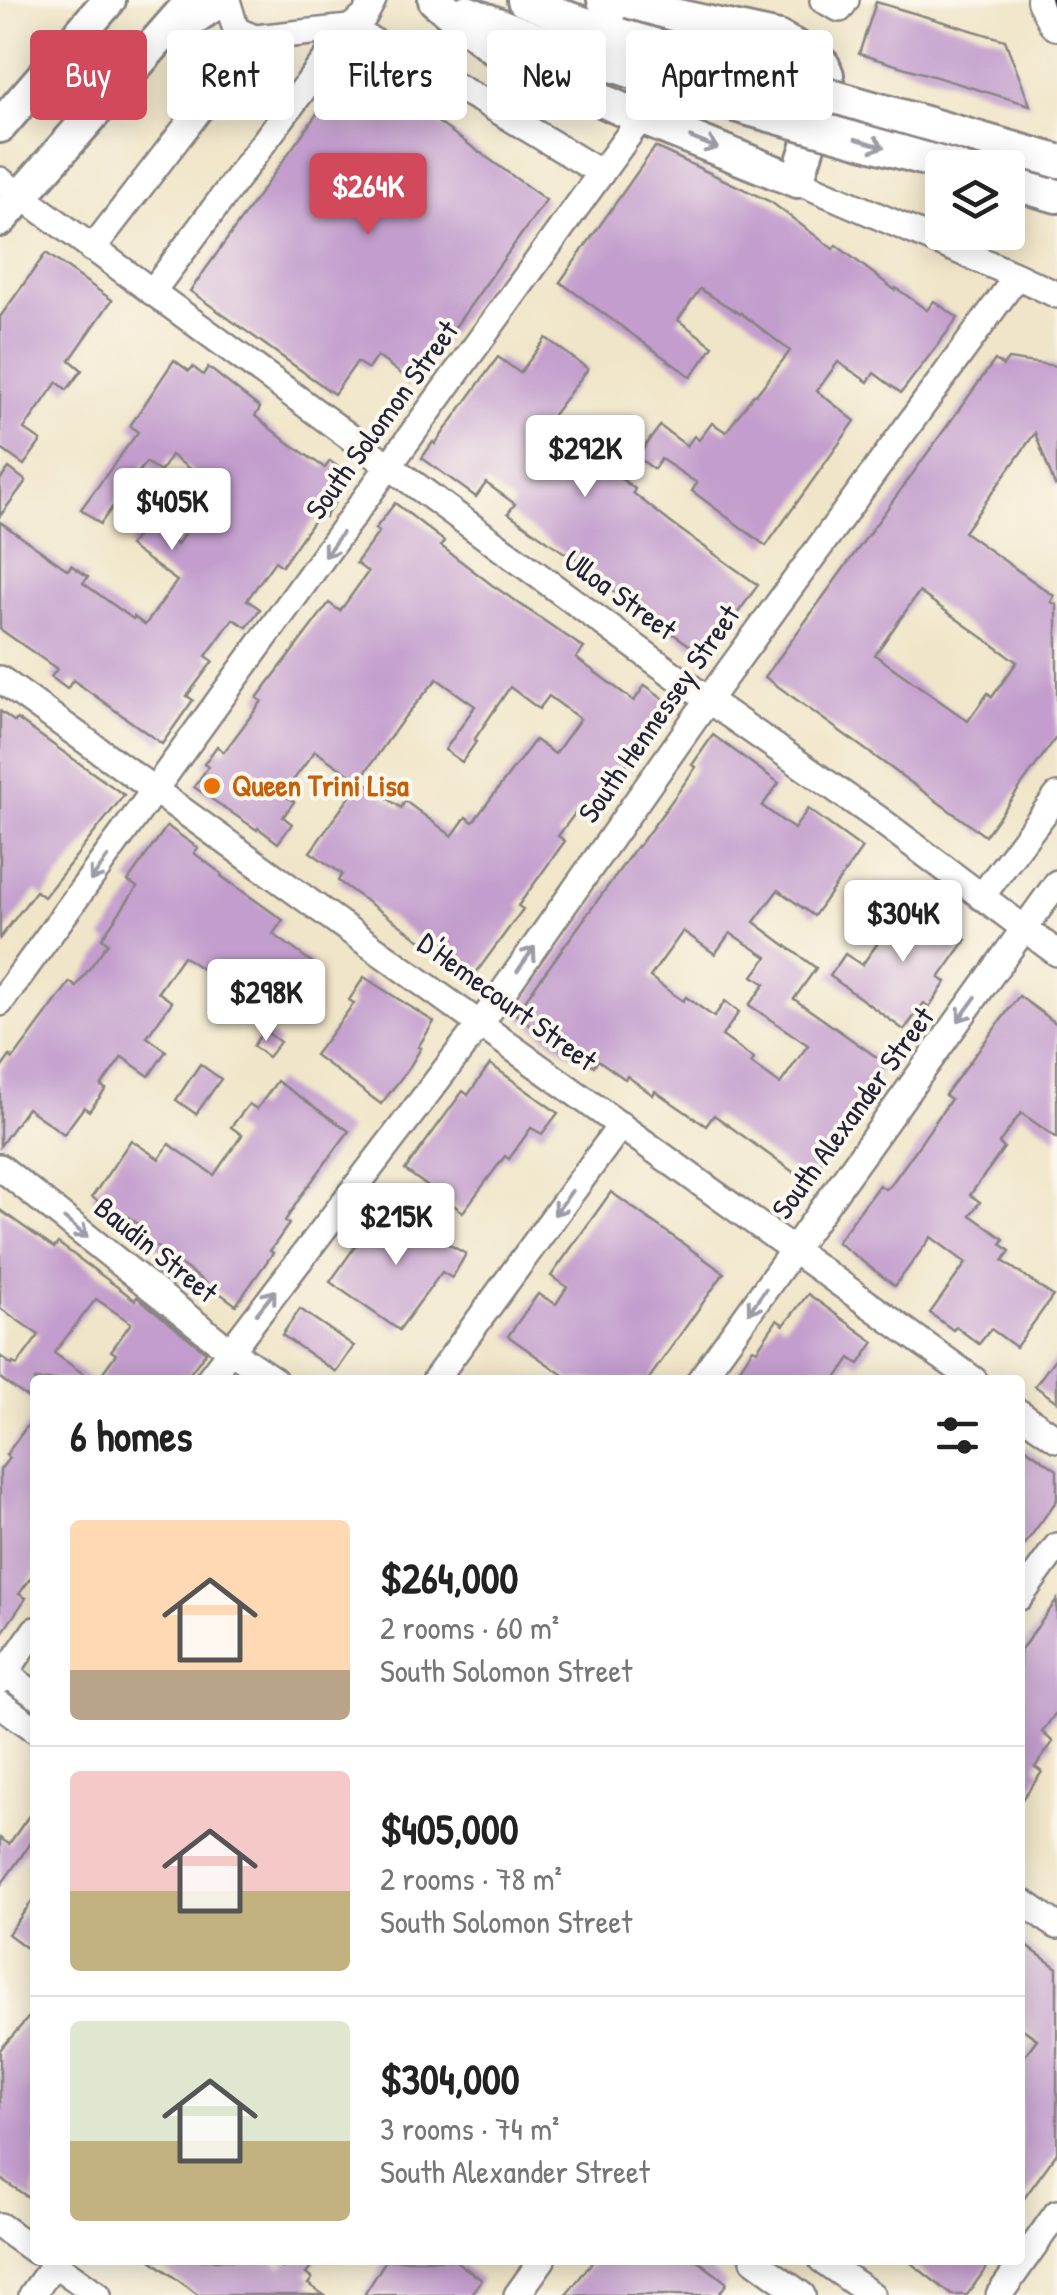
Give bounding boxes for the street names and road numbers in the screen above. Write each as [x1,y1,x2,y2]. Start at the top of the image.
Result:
street label: South Solomon Street [296,311,467,527]
street label: Ulloa Street [556,540,685,649]
street label: South Hennessey Street [568,596,749,830]
street label: D'Hemecourt Street [410,923,606,1080]
street label: South Alexander Street [762,998,943,1226]
street label: Baudin Street [87,1187,227,1312]

